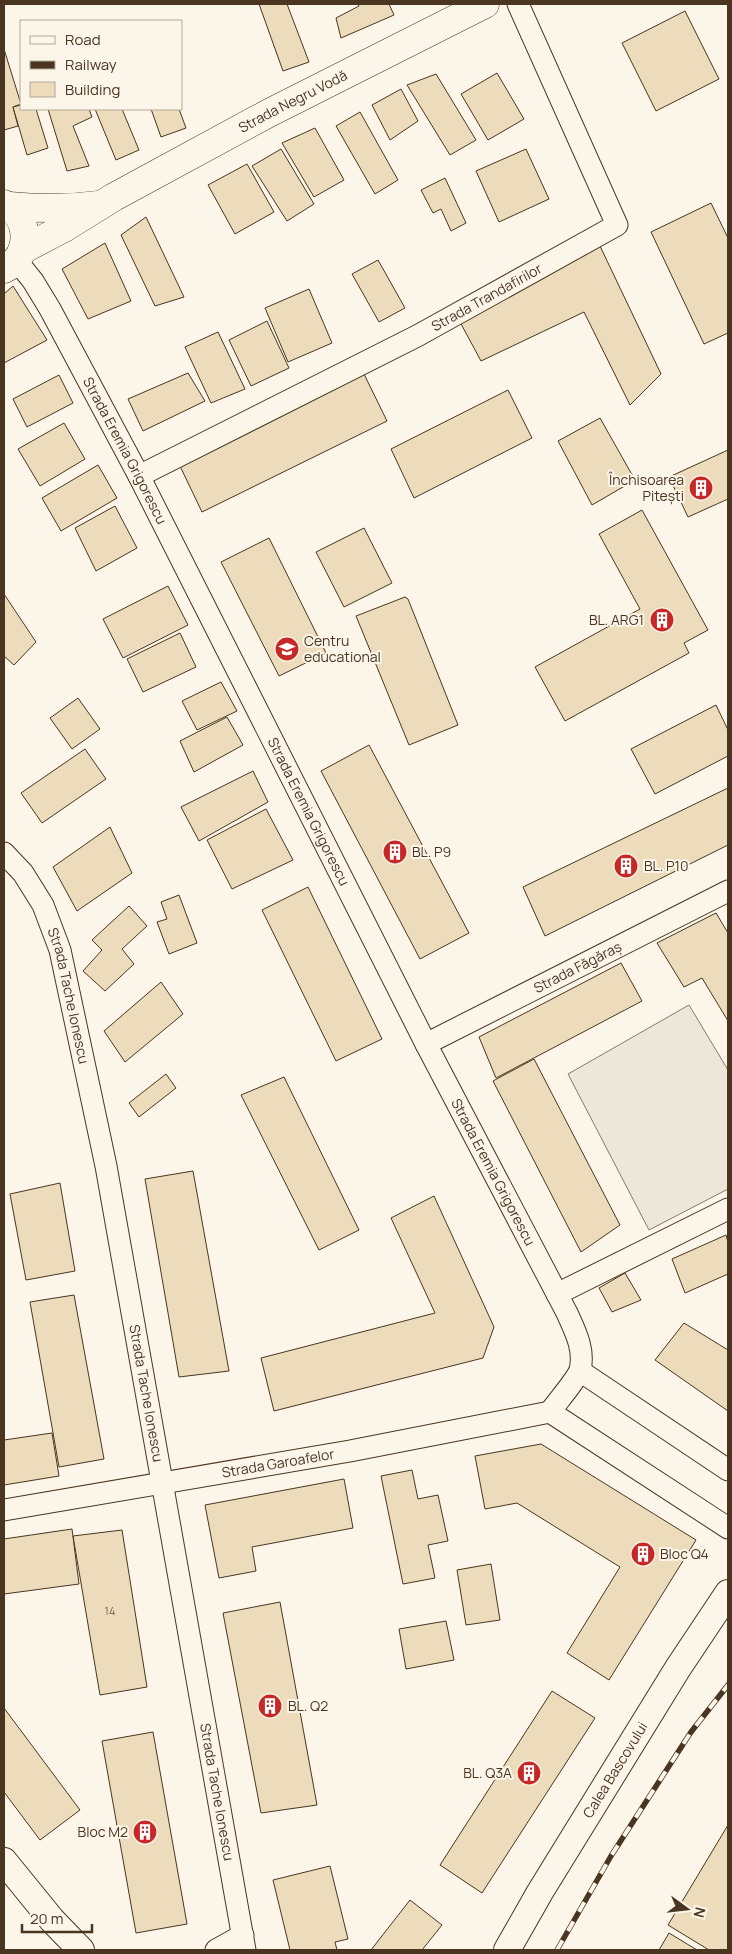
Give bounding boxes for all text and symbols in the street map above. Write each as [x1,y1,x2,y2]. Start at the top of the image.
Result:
legend [20,20,182,110]
text: Road [65,29,101,50]
text: Railway [65,54,117,75]
street label: Strada Negru Vodă [235,65,350,137]
text: Building [65,79,120,100]
street label: Strada Trandafirilor [428,259,545,335]
street label: Strada Eremia Grigorescu [79,373,172,527]
place label: Închisoarea Pitești [608,470,684,505]
building icon: Închisoarea Pitești [688,475,714,501]
building icon: BL. ARG1 [649,607,675,633]
place label: BL. ARG1 [589,610,644,629]
place label: Centru educational [304,631,381,666]
school or university icon: Centru educational [274,636,300,662]
street label: Strada Eremia Grigorescu [264,734,354,889]
building icon: BL. P9 [382,839,408,865]
place label: BL. P9 [412,842,451,861]
building icon: BL. P10 [613,853,639,879]
place label: BL. P10 [644,856,689,875]
street label: Strada Tache Ionescu [43,925,94,1066]
street label: Strada Făgăraș [530,936,625,997]
street label: Strada Eremia Grigorescu [447,1095,540,1249]
street label: Strada Tache Ionescu [125,1323,168,1463]
street label: Strada Garoafelor [220,1444,336,1482]
building icon: Bloc Q4 [630,1541,656,1567]
place label: Bloc Q4 [660,1544,709,1563]
house number: 14 [105,1603,115,1618]
building icon: BL. Q2 [257,1693,283,1719]
place label: BL. Q2 [288,1696,328,1715]
street label: Calea Bascovului [578,1718,651,1821]
street label: Strada Tache Ionescu [196,1722,239,1862]
building icon: BL. Q3A [516,1760,542,1786]
place label: BL. Q3A [463,1763,512,1782]
building icon: Bloc M2 [132,1819,158,1845]
place label: Bloc M2 [78,1822,128,1841]
north arrow [662,1884,712,1934]
scale bar [22,1902,92,1934]
text: N [690,1905,711,1920]
text: 20 m [30,1908,63,1929]

